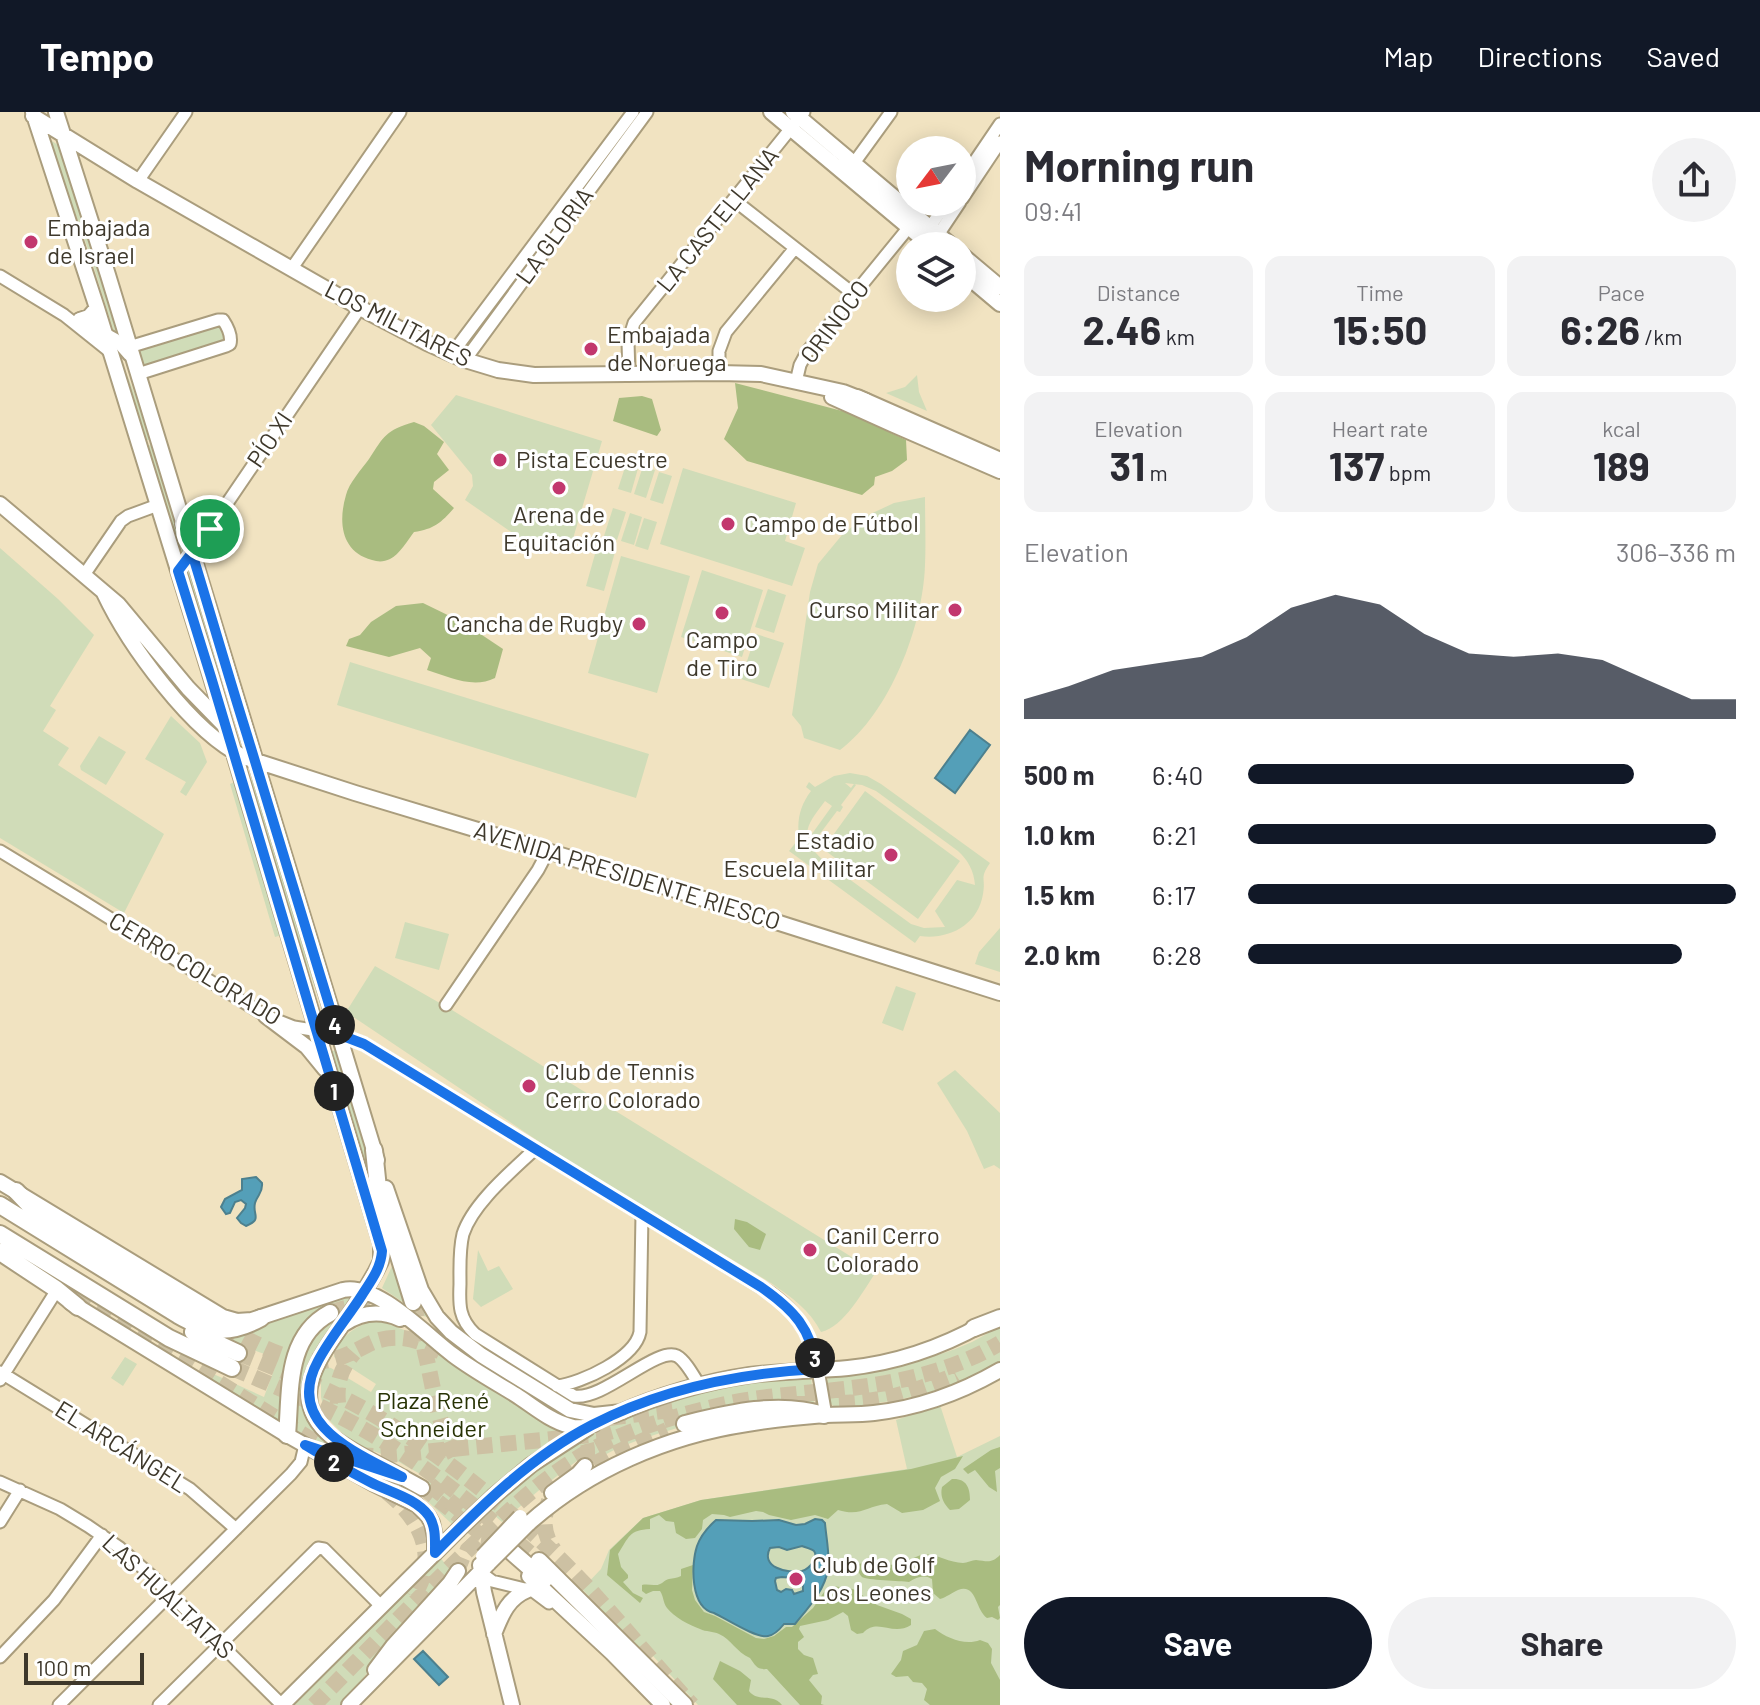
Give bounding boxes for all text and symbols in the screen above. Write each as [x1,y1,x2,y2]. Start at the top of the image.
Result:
text: Tempo [40,33,154,79]
text: Map [1384,39,1433,73]
text: Directions [1477,39,1603,73]
text: Saved [1647,39,1720,73]
north arrow [896,136,976,216]
map controls [896,136,976,312]
text: Morning run [1024,138,1254,191]
button: share [1652,138,1736,222]
street label: LA CASTELLANA [650,141,784,297]
street label: LA GLORIA [509,181,599,289]
text: 09:41 [1024,195,1082,226]
place label: Embajada de Israel [47,212,150,269]
button: layers [896,232,976,312]
marker: Embajada de Israel [22,233,40,251]
street label: LOS MILITARES [321,273,477,372]
street label: ORINOCO [793,274,874,368]
text: Distance [1097,279,1181,305]
text: Time [1356,279,1404,305]
text: Pace [1598,279,1645,305]
text: 2.46 [1082,305,1161,353]
text: 15:50 [1333,305,1427,353]
text: 6:26 [1560,305,1640,353]
place label: Embajada de Noruega [607,319,727,376]
text: km [1161,323,1195,349]
text: /km [1640,323,1682,349]
marker: Embajada de Noruega [582,340,600,358]
street label: PÍO XI [240,406,298,472]
text: Elevation [1094,415,1183,441]
text: Heart rate [1332,415,1428,441]
text: kcal [1602,415,1641,441]
text: 31 [1110,441,1145,489]
text: 137 [1329,441,1384,489]
text: 189 [1593,441,1650,489]
place label: Pista Ecuestre [516,444,668,473]
marker: Pista Ecuestre [491,451,509,469]
text: m [1145,459,1168,485]
text: bpm [1384,459,1431,485]
marker: Arena de Equitación [550,479,568,497]
pin [176,495,244,563]
place label: Arena de Equitación [503,499,615,556]
icon: arrive [188,507,232,551]
place label: Campo de Fútbol [744,508,919,537]
marker: Campo de Fútbol [719,515,737,533]
text: Elevation [1024,536,1129,567]
text: 306–336 m [1616,536,1736,567]
place label: Curso Militar [809,594,939,623]
marker: Curso Militar [946,601,964,619]
marker: Campo de Tiro [713,604,731,622]
place label: Cancha de Rugby [446,608,623,637]
marker: Cancha de Rugby [630,615,648,633]
place label: Campo de Tiro [686,624,758,681]
text: 500 m [1024,759,1095,790]
text: 6:40 [1152,759,1203,790]
street label: AVENIDA PRESIDENTE RIESCO [471,814,784,935]
text: 1.0 km [1024,819,1095,850]
text: 6:21 [1152,819,1197,850]
place label: Estadio Escuela Militar [724,825,875,882]
marker: Estadio Escuela Militar [882,846,900,864]
text: 1.5 km [1024,879,1095,910]
text: 6:17 [1152,879,1196,910]
street label: CERRO COLORADO [104,905,287,1031]
text: 2.0 km [1024,939,1101,970]
text: 6:28 [1152,939,1202,970]
pin: 4 [315,1005,355,1045]
text: 4 [328,1012,342,1038]
place label: Club de Tennis Cerro Colorado [545,1056,701,1113]
pin: 1 [314,1071,354,1111]
marker: Club de Tennis Cerro Colorado [520,1077,538,1095]
text: 1 [330,1078,338,1104]
place label: Canil Cerro Colorado [826,1220,940,1277]
marker: Canil Cerro Colorado [801,1241,819,1259]
pin: 3 [795,1338,835,1378]
text: 3 [809,1345,821,1371]
park label: Plaza René Schneider [377,1385,489,1442]
street label: EL ARCÁNGEL [50,1394,193,1498]
pin: 2 [314,1442,354,1482]
text: 2 [328,1449,340,1475]
street label: LAS HUALTATAS [97,1527,241,1664]
place label: Club de Golf Los Leones [812,1549,935,1606]
marker: Club de Golf Los Leones [787,1570,805,1588]
button: Save [1024,1597,1372,1689]
button: Share [1388,1597,1736,1689]
scale bar [24,1649,144,1685]
text: 100 m [36,1654,91,1680]

